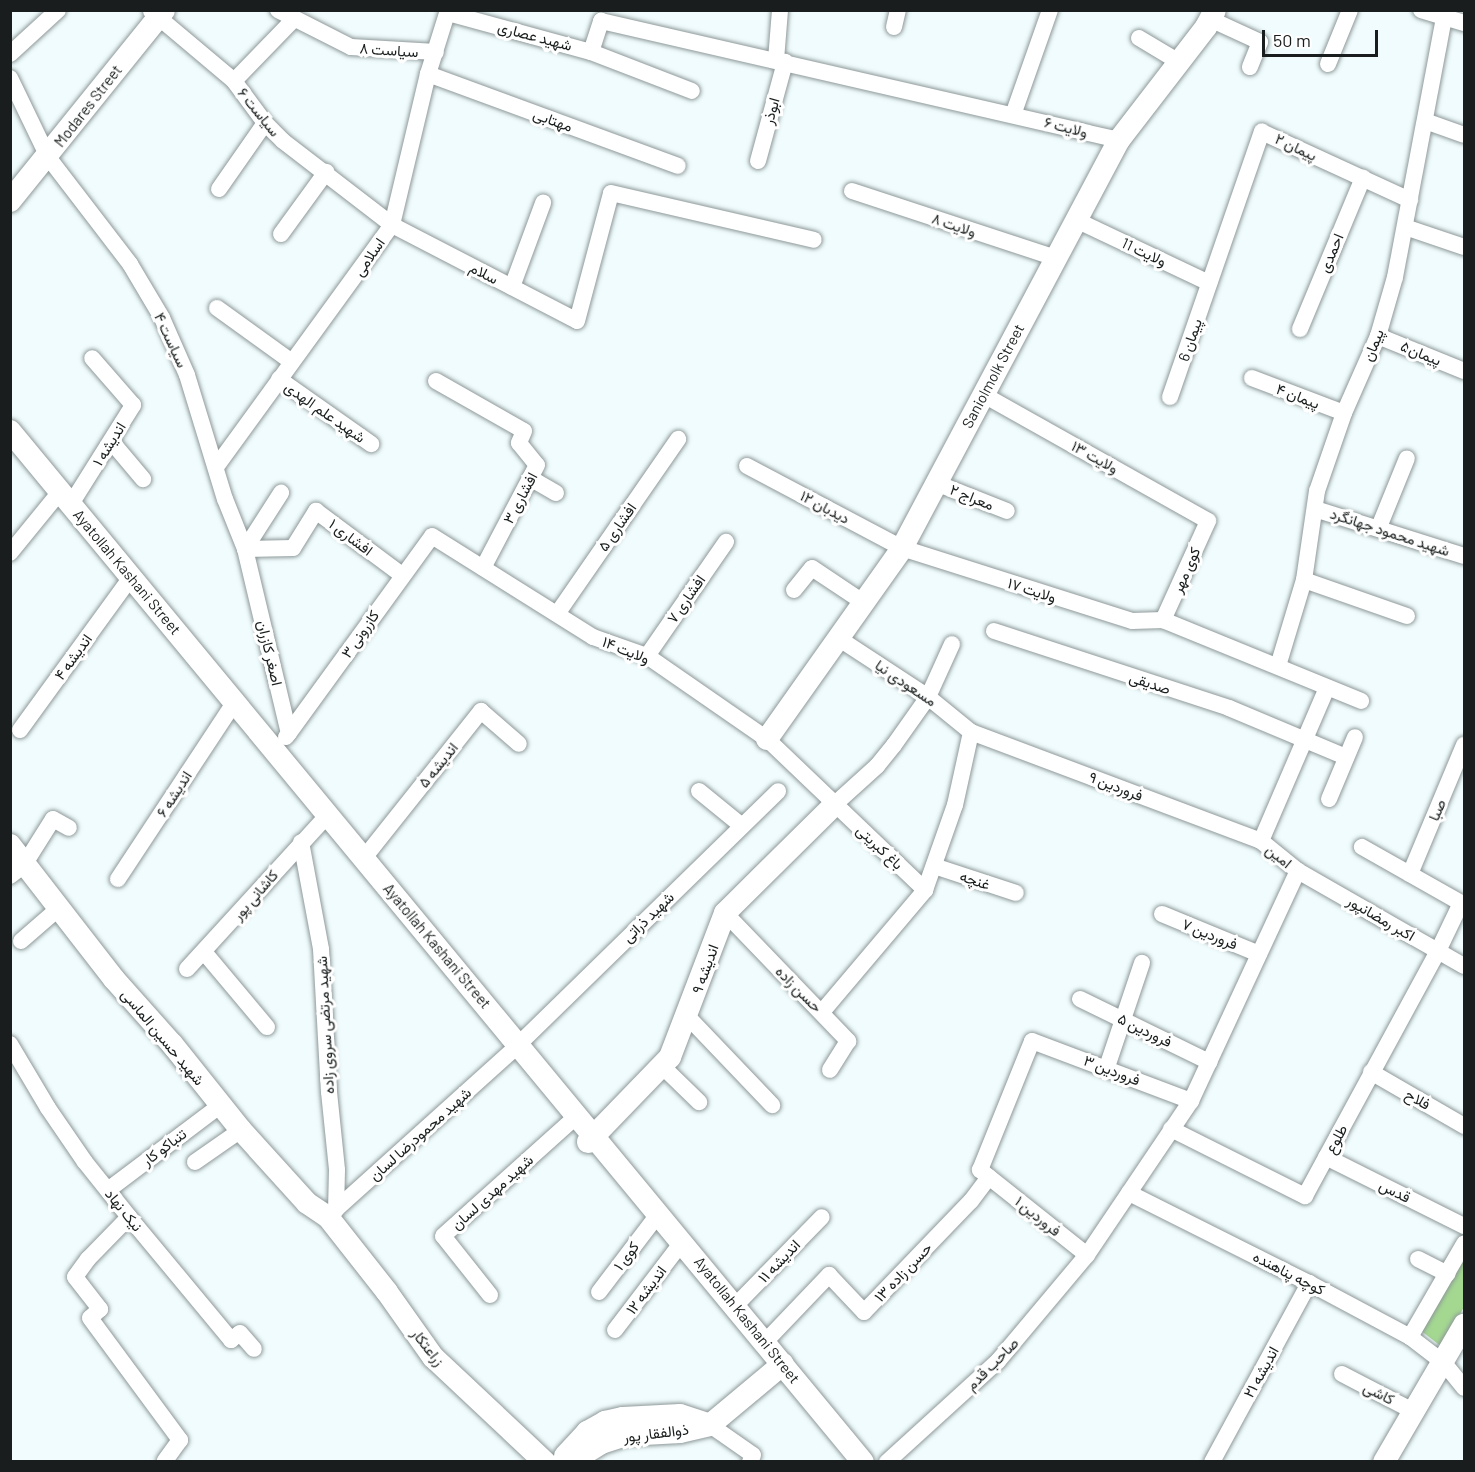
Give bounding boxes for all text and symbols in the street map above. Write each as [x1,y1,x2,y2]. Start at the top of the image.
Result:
street label: شهید عصاری [496,17,574,55]
scale bar [1265,18,1380,56]
text: 50 m [1273,29,1311,51]
street label: سیاست ۸ [359,39,419,61]
street label: Modares Street [50,61,126,151]
street label: سیاست ۶ [234,84,284,140]
street label: ابوذر [759,96,783,126]
street label: مهتابی [531,105,575,135]
street label: ولایت ۶ [1042,113,1090,141]
street label: پیمان ۲ [1272,130,1320,164]
street label: ولایت ۸ [930,209,978,241]
street label: احمدی [1315,231,1347,275]
street label: اسلامی [349,234,389,280]
street label: ولایت 11 [1119,234,1169,270]
street label: سلام [467,258,501,288]
street label: سیاست ۴ [150,310,192,370]
street label: پیمان 6 [1174,316,1206,364]
street label: Saniolmolk Street [958,321,1028,431]
street label: پیمان [1358,326,1388,364]
street label: پیمان۵ [1398,337,1444,369]
street label: شهید علم الهدی [281,377,369,447]
street label: پیمان ۴ [1274,380,1322,412]
street label: اندیشه ۱ [89,419,129,469]
street label: ولایت ۱۳ [1068,437,1122,477]
street label: افشاری ۳ [499,469,541,527]
street label: معراج ۲ [947,480,997,514]
street label: دیدبان ۱۲ [797,486,853,528]
street label: افشاری ۵ [594,500,640,554]
street label: شهید محمود جهانگرد [1328,504,1452,560]
street label: Ayatollah Kashani Street [69,506,185,638]
street label: افشاری ۱ [326,515,376,559]
street label: کوی مهر [1168,544,1204,596]
street label: افشاری ۷ [663,572,709,626]
street label: ولایت ۱۷ [1005,574,1059,606]
street label: کازرونی ۳ [337,607,383,661]
street label: اصغر کازران [254,619,286,687]
street label: اندیشه ۴ [50,631,96,683]
street label: ولایت ۱۴ [600,632,652,668]
street label: مسعودی نیا [872,656,940,710]
street label: صدیقی [1127,668,1173,698]
street label: اندیشه ۵ [414,739,462,791]
street label: فروردین ۹ [1086,767,1146,805]
street label: اندیشه ۶ [153,768,195,820]
street label: صبا [1424,797,1450,823]
street label: باغ کبریتی [853,821,907,873]
street label: امین [1262,840,1296,872]
street label: کاشانی پور [228,866,282,924]
street label: غنچه [958,867,992,893]
street label: Ayatollah Kashani Street [379,880,495,1012]
street label: شهید ذراتی [618,888,678,946]
street label: اکبر رمضانپور [1344,891,1418,945]
street label: فروردین ۷ [1180,915,1240,953]
street label: اندیشه ۹ [688,942,722,996]
street label: شهید مرتضی سروی زاده [312,956,338,1094]
street label: حسن زاده [772,962,826,1016]
street label: شهید حسین الماسی [118,985,208,1089]
street label: فروردین ۵ [1115,1009,1175,1051]
street label: فروردین ۳ [1081,1051,1143,1089]
street label: شهید محمودرضا لسان [365,1084,475,1184]
street label: فلاح [1402,1085,1434,1113]
street label: طلوع [1321,1121,1351,1157]
street label: تنباکو کار [138,1124,190,1170]
street label: شهید مهدی لسان [447,1151,537,1233]
street label: قدس [1376,1176,1414,1206]
street label: نیک نهاد [101,1185,147,1235]
street label: فروردین ۱ [1012,1192,1064,1240]
street label: اندیشه ۱۱ [754,1236,804,1286]
street label: کوی ۱ [609,1238,643,1274]
street label: حسن زاده ۱۳ [870,1239,936,1305]
street label: کوچه پناهنده [1250,1247,1328,1299]
street label: Ayatollah Kashani Street [690,1253,804,1387]
street label: اندیشه ۱۲ [622,1262,670,1318]
street label: زراعتکار [408,1325,448,1369]
street label: صاحب قدم [962,1334,1022,1394]
street label: اندیشه ۲۱ [1240,1343,1282,1401]
street label: کاشی [1361,1378,1397,1408]
street label: ذوالفقار پور [622,1420,690,1446]

